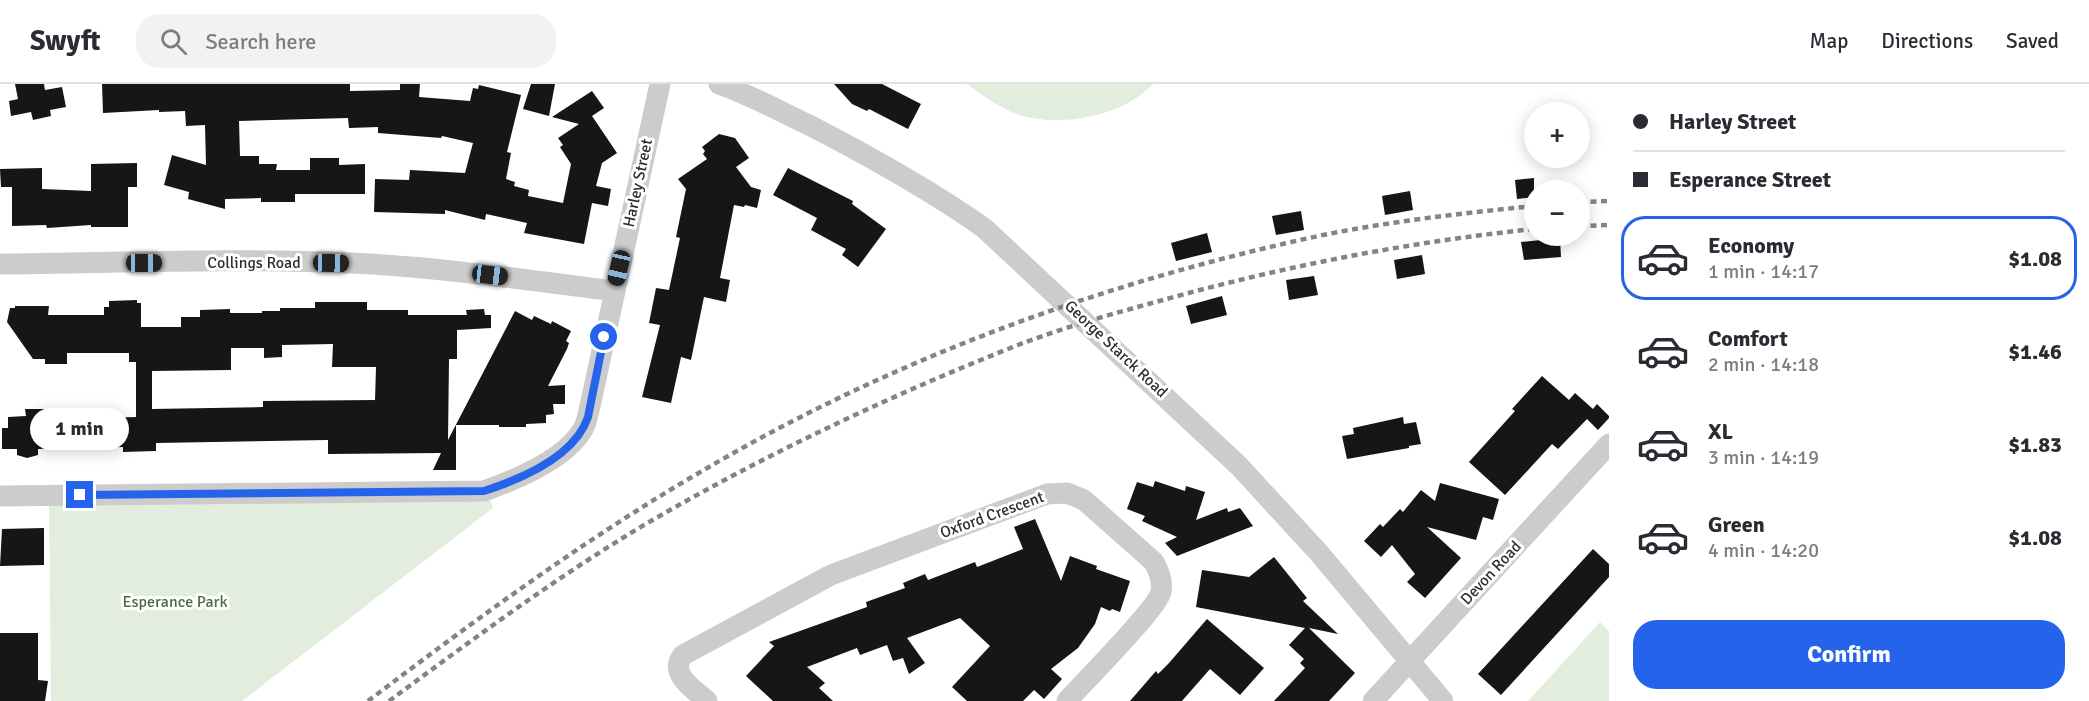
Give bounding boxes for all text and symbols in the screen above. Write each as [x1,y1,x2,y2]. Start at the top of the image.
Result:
search box [136,14,556,68]
text: Swyft [30,24,100,58]
icon: search [157,25,190,58]
text: Search here [205,28,316,55]
text: Map [1810,28,1848,54]
text: Directions [1881,28,1973,54]
text: Saved [2006,28,2059,54]
map controls [1524,102,1590,246]
button: + [1524,102,1590,168]
text: Harley Street [1669,108,1796,135]
street label: Harley Street [619,137,657,229]
text: Esperance Street [1669,166,1831,193]
button: − [1524,180,1590,246]
icon: car [1636,231,1690,285]
text: Economy [1708,232,1794,259]
text: $1.08 [2008,245,2062,272]
car [606,248,632,288]
street label: Collings Road [207,253,301,273]
car [126,254,162,272]
car [313,254,349,272]
text: 1 min · 14:17 [1708,259,1819,284]
car [471,264,509,286]
street label: George Starck Road [1060,296,1172,402]
route start [590,323,617,350]
icon: car [1636,324,1690,378]
text: Comfort [1708,325,1788,352]
text: $1.46 [2008,338,2062,365]
text: 2 min · 14:18 [1708,352,1819,377]
callout: 1 min [31,408,130,450]
text: 1 min [55,416,104,441]
icon: car [1636,417,1690,471]
text: XL [1708,418,1733,445]
text: $1.83 [2008,431,2062,458]
text: 3 min · 14:19 [1708,445,1819,470]
route end [66,481,93,508]
street label: Oxford Crescent [937,487,1047,543]
icon: car [1636,510,1690,564]
text: Green [1708,511,1765,538]
text: $1.08 [2008,524,2062,551]
street label: Devon Road [1456,537,1526,609]
text: 4 min · 14:20 [1708,538,1819,563]
park label: Esperance Park [123,592,227,612]
button: Confirm [1633,620,2065,689]

